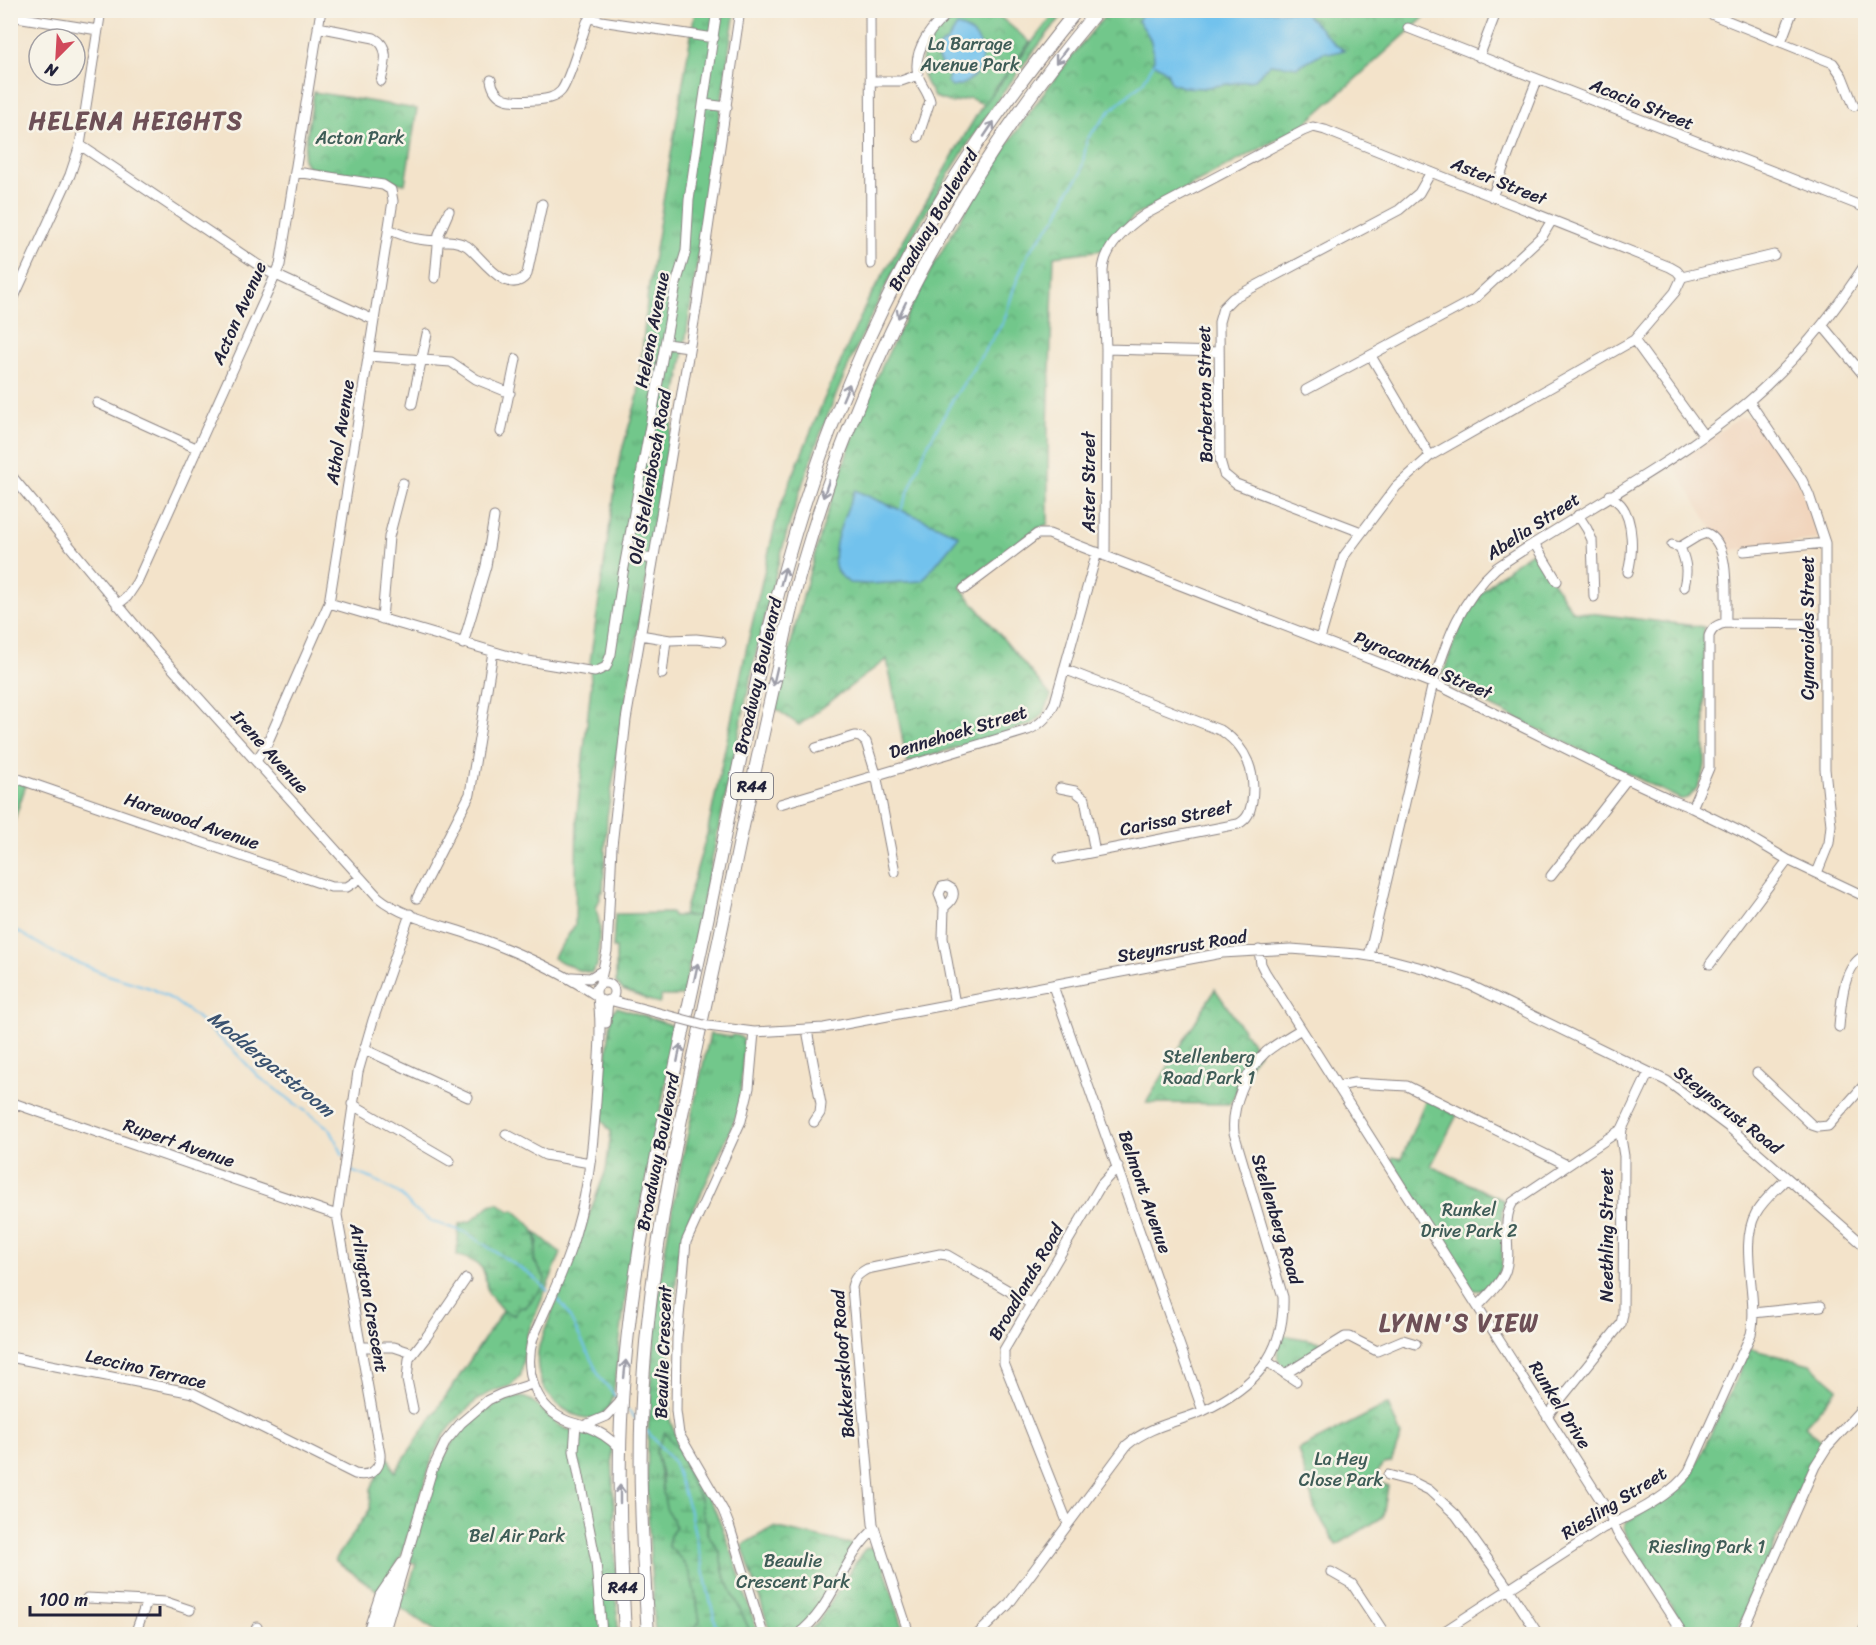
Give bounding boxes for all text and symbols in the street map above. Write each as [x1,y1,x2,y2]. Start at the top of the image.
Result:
north arrow [27,27,87,87]
park label: La Barrage Avenue Park [919,28,1020,81]
one-way arrow [1055,47,1067,63]
text: N [39,54,63,86]
street label: Acacia Street [1584,68,1699,139]
district label: HELENA HEIGHTS [29,100,243,142]
one-way arrow [983,121,995,138]
park label: Acton Park [314,122,405,154]
street label: Broadway Boulevard [879,141,988,297]
street label: Aster Street [1445,147,1553,215]
street label: Acton Avenue [202,256,276,371]
street label: Helena Avenue [625,269,679,391]
one-way arrow [896,300,908,318]
street label: Barberton Street [1188,325,1222,463]
street label: Athol Avenue [316,377,364,488]
one-way arrow [841,383,852,402]
street label: Old Stellenbosch Road [619,386,681,567]
street label: Aster Street [1073,431,1105,534]
one-way arrow [820,479,831,498]
street label: Abelia Street [1479,483,1587,569]
street label: Cynaroides Street [1792,556,1824,700]
one-way arrow [778,567,789,586]
street label: Broadway Boulevard [724,593,792,758]
street label: Pyracantha Street [1349,621,1498,709]
one-way arrow [769,667,781,686]
street label: Dennehoek Street [885,696,1031,768]
street label: Irene Avenue [222,702,317,802]
road number: R44 [731,773,773,799]
street label: Harewood Avenue [120,783,264,859]
street label: Carissa Street [1117,790,1236,846]
street label: Steynsrust Road [1115,920,1251,972]
one-way arrow [691,963,703,982]
water label: Moddergatstroom [199,1001,344,1128]
park label: Stellenberg Road Park 1 [1163,1041,1255,1094]
one-way arrow [674,1044,686,1063]
street label: Steynsrust Road [1666,1057,1791,1164]
street label: Broadway Boulevard [627,1069,689,1234]
street label: Rupert Avenue [119,1109,239,1177]
street label: Belmont Avenue [1109,1126,1181,1258]
street label: Stellenberg Road [1242,1149,1313,1290]
street label: Neethling Street [1591,1168,1623,1302]
park label: Runkel Drive Park 2 [1420,1194,1518,1247]
street label: Broadlands Road [980,1216,1073,1346]
street label: Arlington Crescent [340,1220,398,1375]
street label: Beaulie Crescent [645,1284,681,1419]
street label: Bakkerskloof Road [822,1287,864,1439]
district label: LYNN'S VIEW [1379,1302,1539,1344]
street label: Leccino Terrace [82,1340,210,1398]
street label: Runkel Drive [1520,1354,1600,1456]
one-way arrow [620,1360,631,1380]
park label: La Hey Close Park [1299,1443,1384,1496]
street label: Riesling Street [1555,1458,1673,1548]
one-way arrow [614,1484,626,1504]
park label: Bel Air Park [469,1520,566,1552]
park label: Riesling Park 1 [1649,1531,1765,1563]
park label: Beaulie Crescent Park [736,1545,850,1598]
road number: R44 [602,1574,644,1600]
scale bar [30,1579,160,1617]
text: 100 m [39,1584,88,1616]

